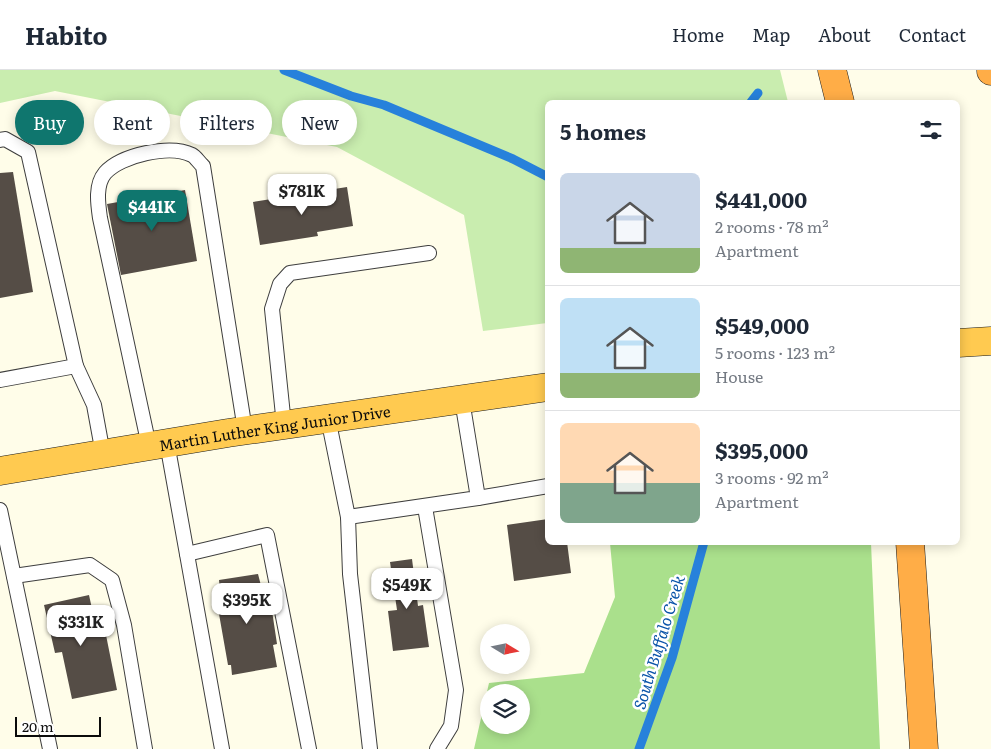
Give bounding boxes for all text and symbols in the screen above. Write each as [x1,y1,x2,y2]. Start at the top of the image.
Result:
text: Habito [25,17,108,52]
text: Home [672,21,724,48]
text: Map [752,21,790,48]
text: About [818,21,871,48]
text: Contact [899,21,966,48]
chip: Buy [15,100,84,145]
chip: Rent [94,100,170,145]
chip: Filters [180,100,272,145]
chip: New [282,100,357,145]
text: 5 homes [560,115,646,146]
icon: filters [917,116,945,144]
pin: $781K [267,174,337,216]
text: $781K [279,178,325,202]
text: $441,000 [715,183,807,214]
pin: $441K [117,190,187,232]
icon: home [600,193,660,253]
text: $441K [128,194,176,218]
text: 2 rooms · 78 m² [715,214,829,238]
text: Apartment [715,238,799,262]
text: $549,000 [715,309,809,340]
icon: home [600,318,660,378]
text: 5 rooms · 123 m² [715,340,835,364]
text: House [715,364,763,388]
street label: Martin Luther King Junior Drive [157,398,392,456]
text: $395,000 [715,434,808,465]
icon: home [600,443,660,503]
text: 3 rooms · 92 m² [715,465,829,489]
text: Apartment [715,489,799,513]
pin: $549K [372,568,442,610]
text: $549K [382,572,432,596]
water label: South Buffalo Creek [626,572,690,712]
pin: $395K [212,582,282,625]
text: $395K [223,587,271,611]
pin: $331K [46,604,116,647]
text: $331K [58,609,104,633]
north arrow [480,624,530,674]
map controls [480,624,530,734]
button: layers [480,684,530,734]
scale bar [15,714,101,737]
text: 20 m [22,716,54,736]

